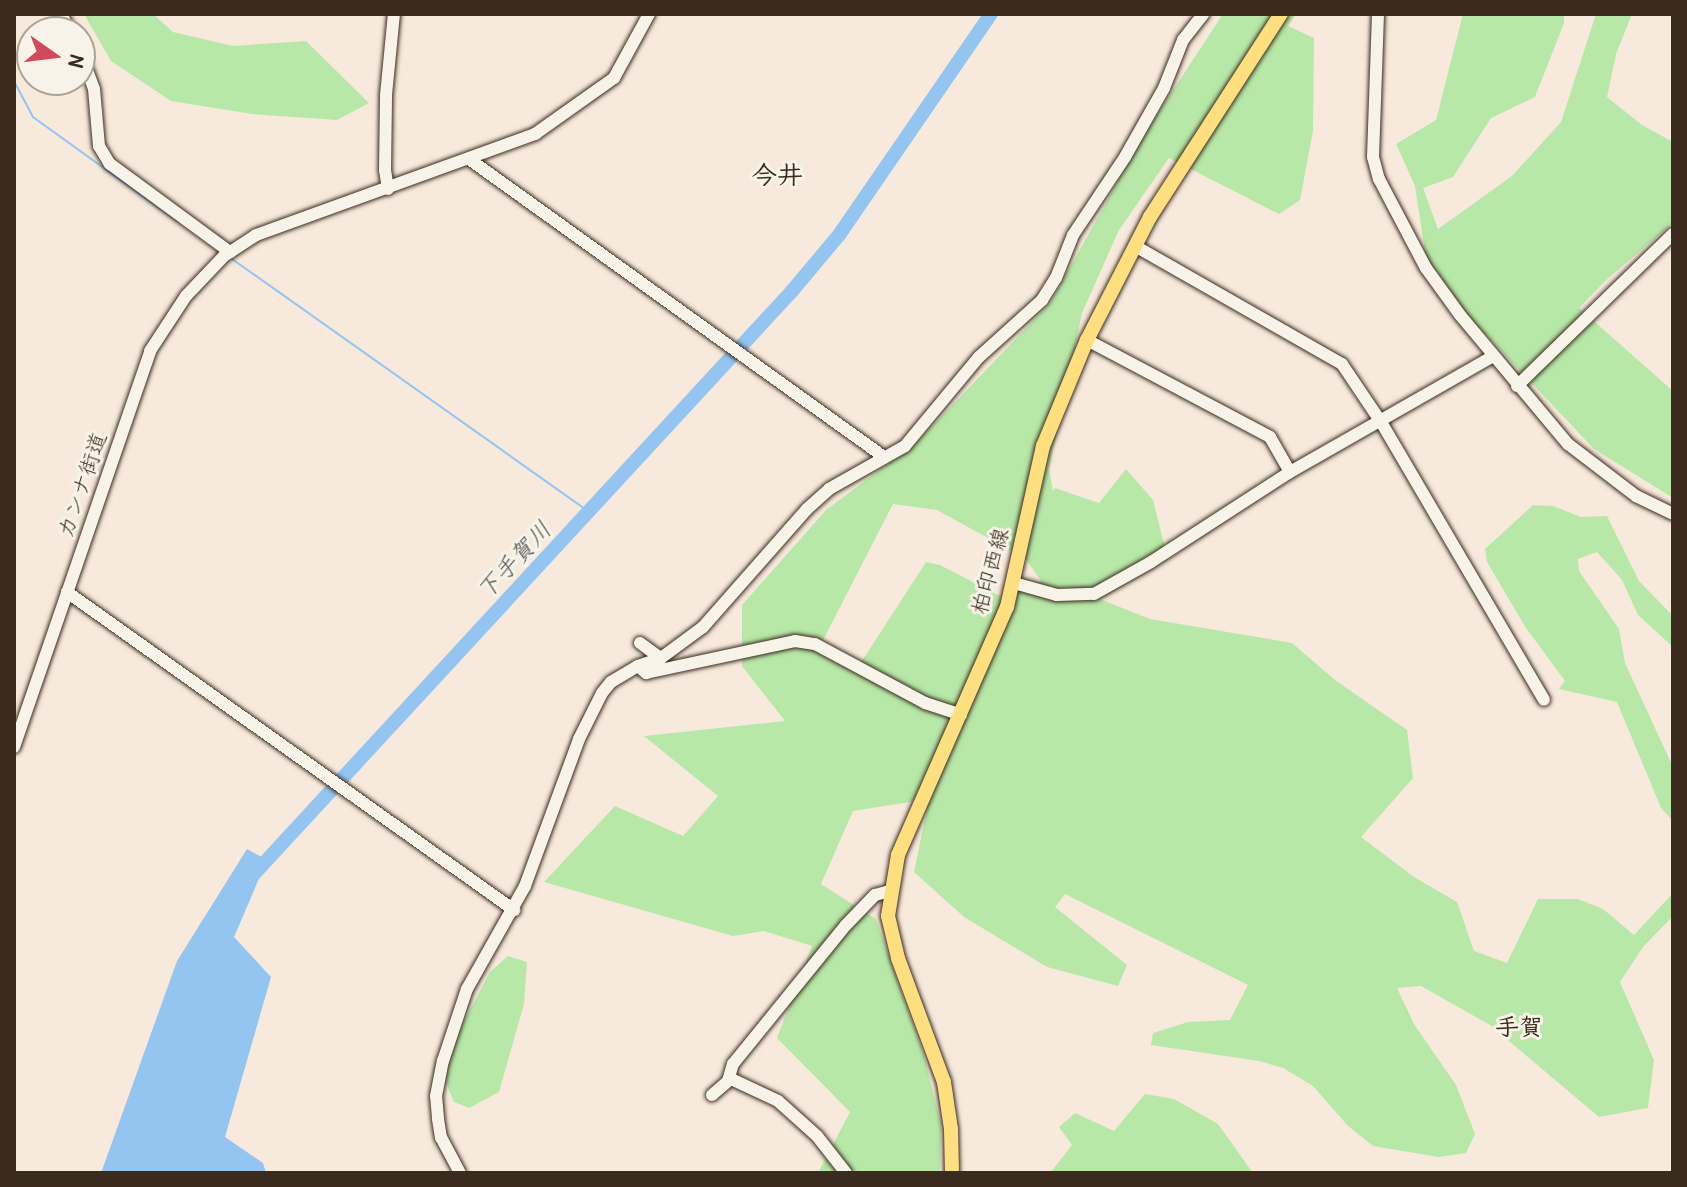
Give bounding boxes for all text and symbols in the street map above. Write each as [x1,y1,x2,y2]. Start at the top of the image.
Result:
north arrow [16,16,96,96]
text: N [61,52,93,71]
district label: 今井 [751,159,803,191]
street label: カンナ街道 [52,429,112,541]
water label: 下手賀川 [471,515,557,605]
street label: 柏印西線 [966,525,1014,617]
district label: 手賀 [1495,1013,1543,1041]

